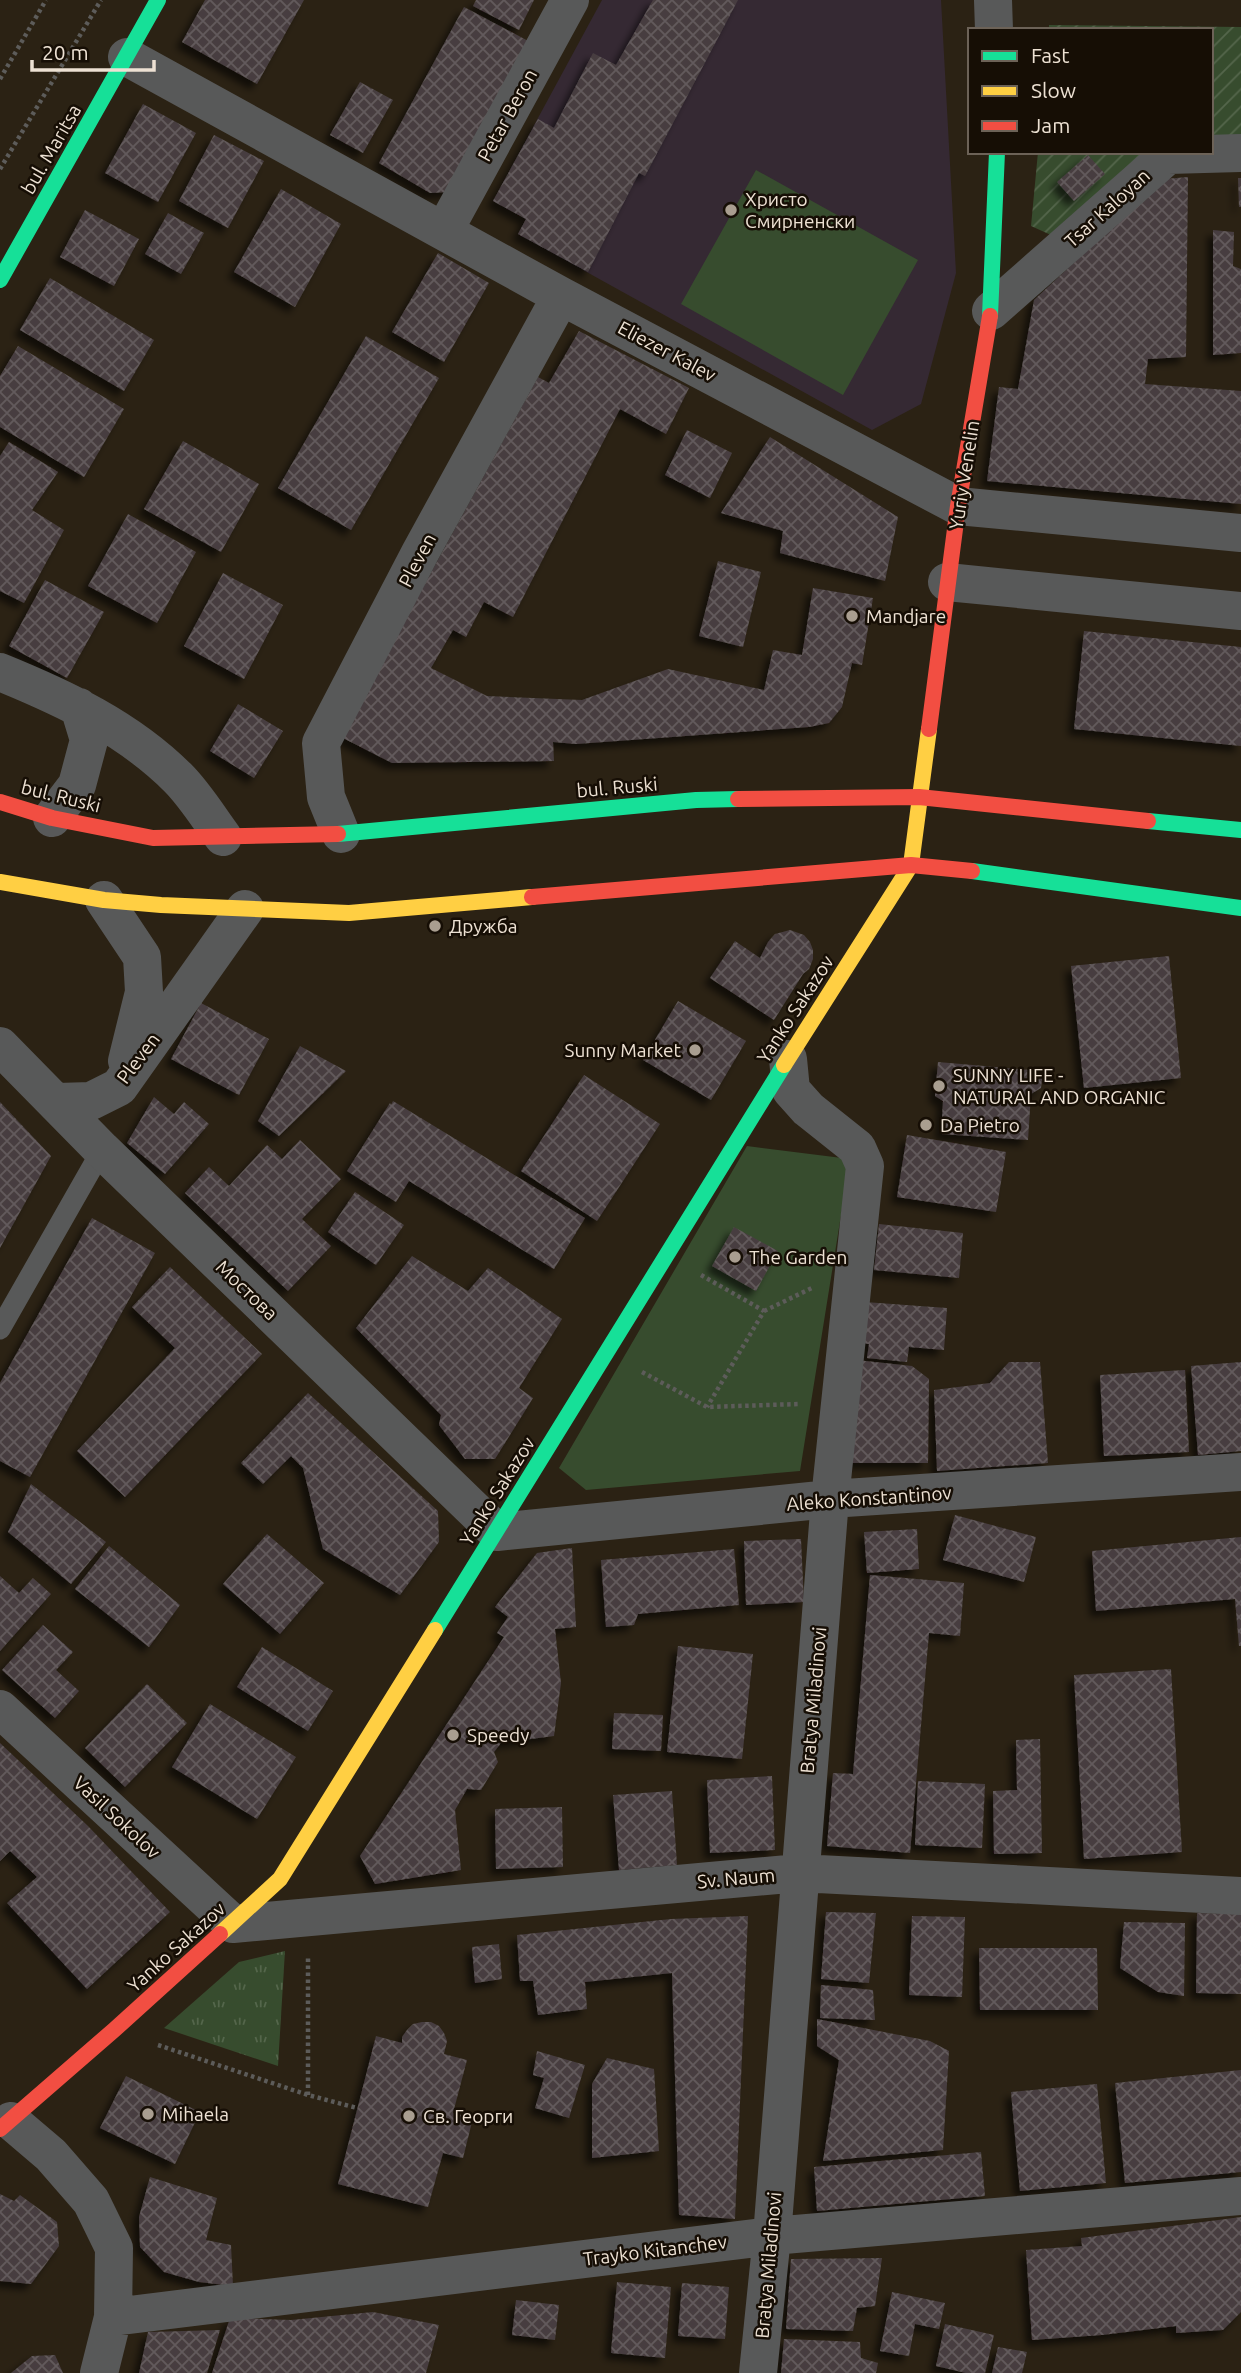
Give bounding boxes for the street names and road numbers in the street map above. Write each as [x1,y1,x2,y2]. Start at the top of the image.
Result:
street label: Petar Beron [473,65,541,165]
street label: bul. Maritsa [17,100,85,198]
street label: Tsar Kaloyan [1060,164,1154,252]
street label: Eliezer Kalev [614,316,720,386]
street label: Yuriy Venelin [945,419,983,531]
street label: Pleven [394,529,440,591]
street label: bul. Ruski [576,773,658,801]
street label: bul. Ruski [19,776,103,816]
street label: Yanko Sakazov [752,951,838,1067]
street label: Pleven [112,1028,164,1088]
street label: Мостова [212,1256,282,1324]
street label: Yanko Sakazov [455,1433,539,1549]
street label: Aleko Konstantinov [786,1481,952,1515]
street label: Bratya Miladinovi [796,1626,830,1774]
street label: Vasil Sokolov [69,1771,165,1863]
street label: Sv. Naum [696,1864,776,1892]
street label: Yanko Sakazov [123,1897,229,1997]
street label: Bratya Miladinovi [751,2191,785,2339]
street label: Trayko Kitanchev [582,2230,728,2270]

